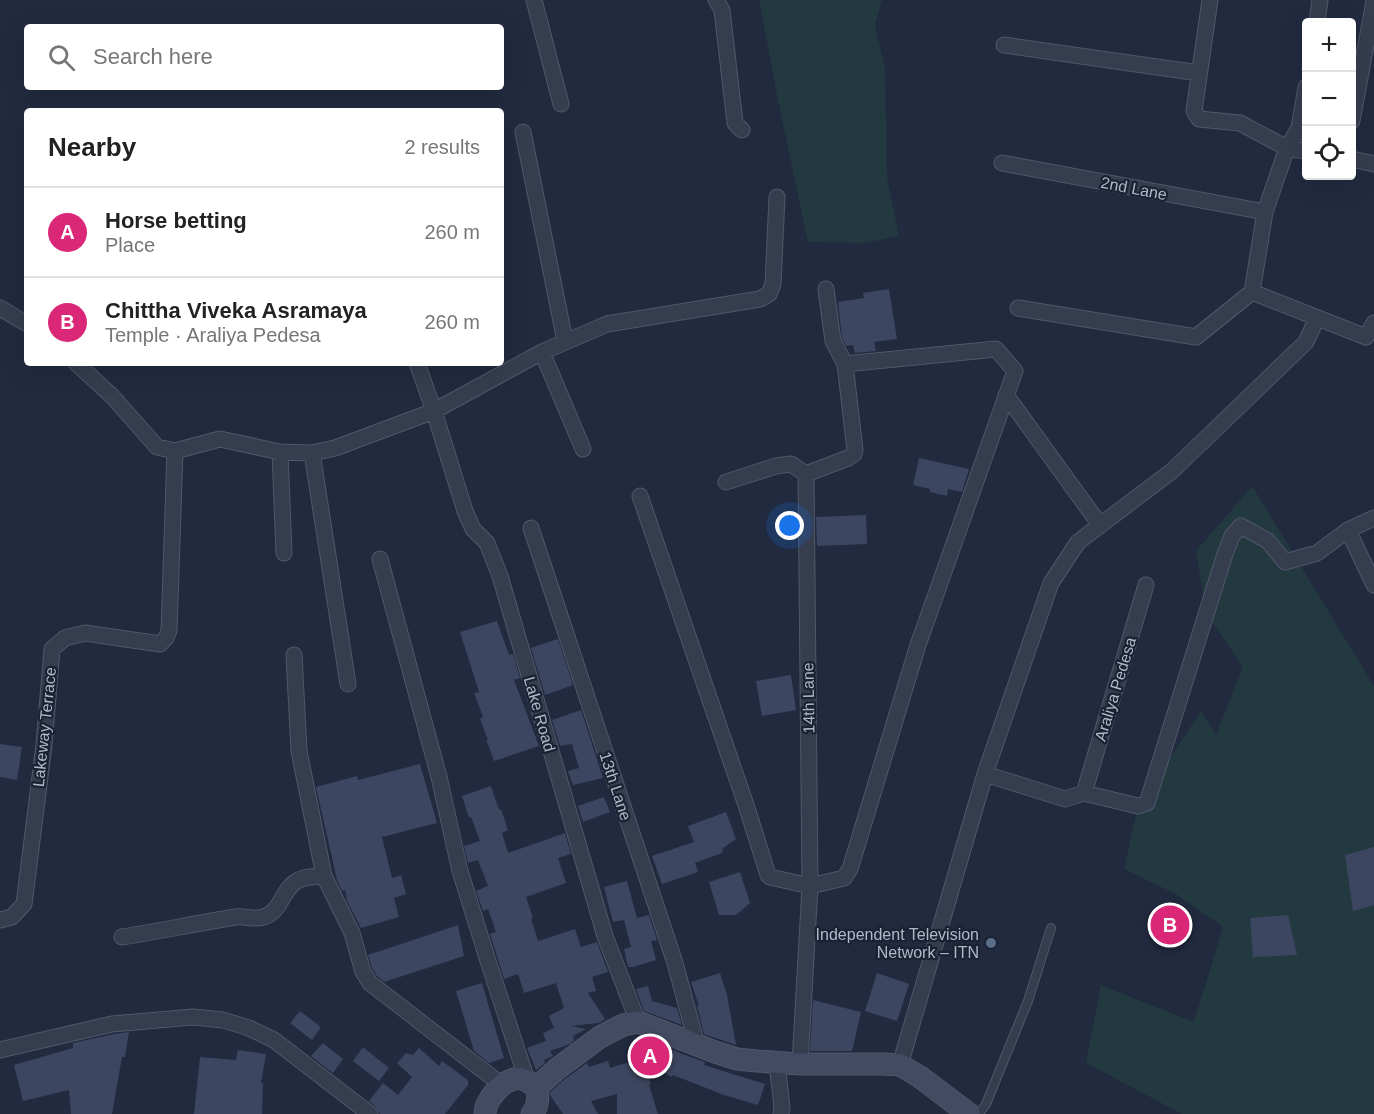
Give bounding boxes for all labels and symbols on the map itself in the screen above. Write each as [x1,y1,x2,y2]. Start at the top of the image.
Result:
street label: 2nd Lane [1100,174,1168,203]
your location [775,511,804,540]
street label: Araliya Pedesa [1092,635,1139,743]
street label: 14th Lane [799,662,818,734]
street label: Lakeway Terrace [30,666,59,788]
street label: Lake Road [521,675,558,754]
street label: 13th Lane [596,750,635,823]
pin: B [1150,902,1190,948]
place label: Independent Television Network – ITN [816,926,979,961]
marker: Independent Television Network – ITN [984,936,998,950]
pin: A [630,1034,670,1078]

